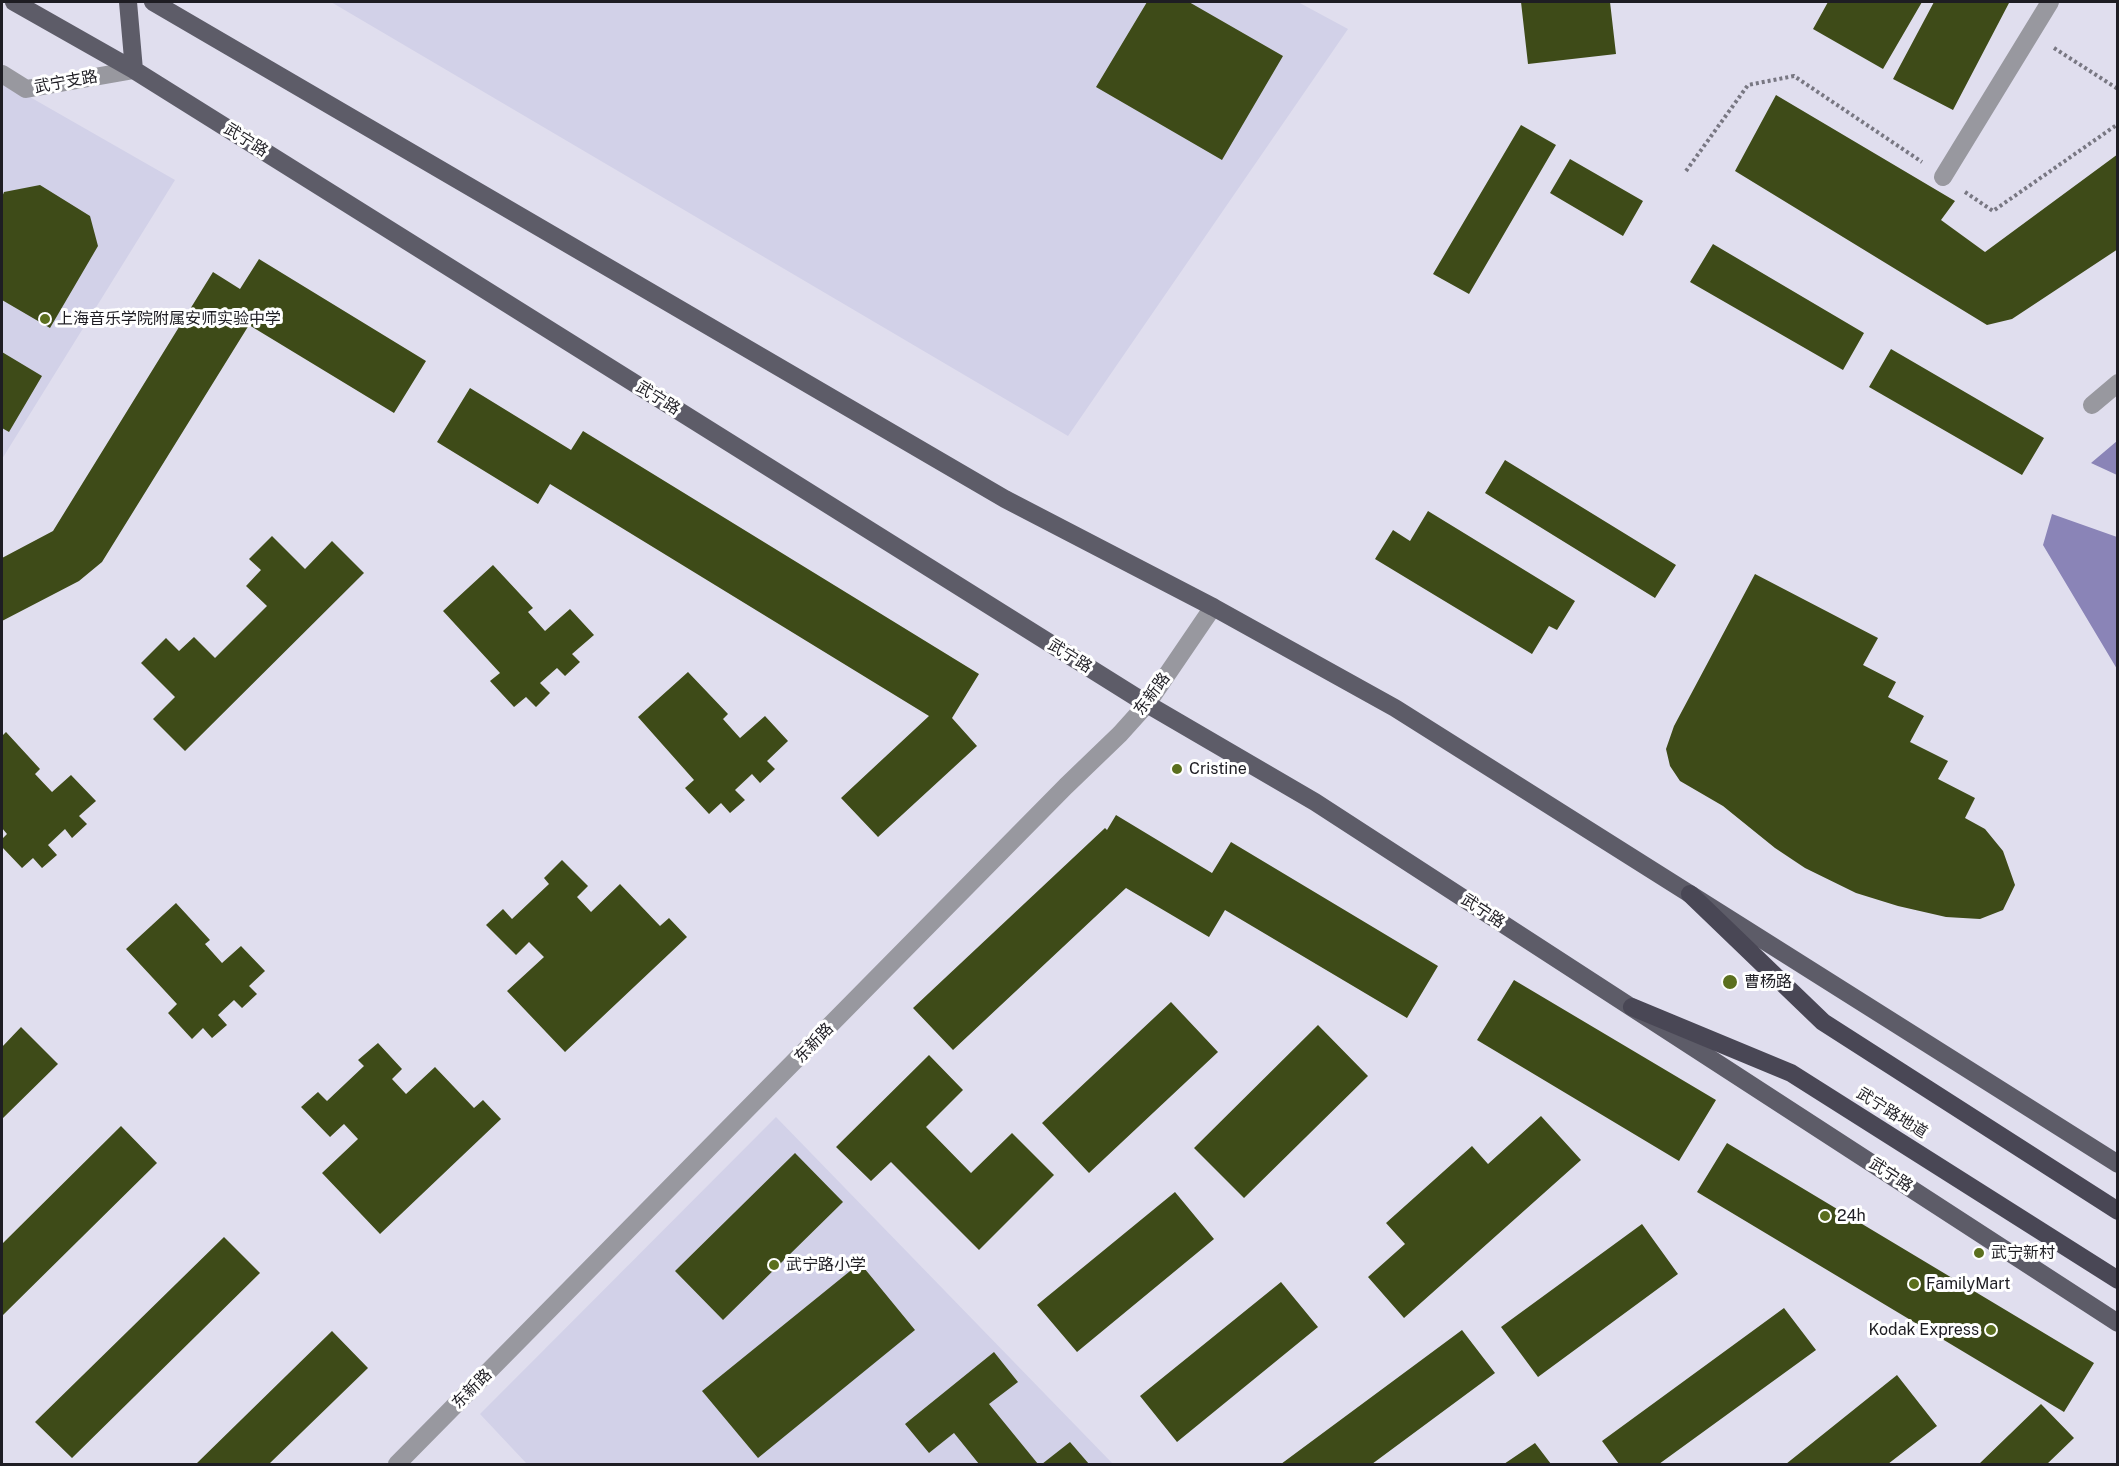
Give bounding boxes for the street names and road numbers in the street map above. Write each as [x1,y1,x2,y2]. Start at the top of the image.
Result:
street label: 武宁支路 [33,67,99,97]
street label: 武宁路 [221,119,271,161]
street label: 武宁路 [633,377,683,419]
street label: 武宁路 [1045,635,1095,677]
street label: 东新路 [1130,669,1174,719]
street label: 武宁路 [1458,890,1508,932]
street label: 东新路 [790,1019,838,1067]
street label: 武宁路地道 [1853,1084,1931,1142]
street label: 武宁路 [1866,1154,1916,1196]
street label: 东新路 [448,1365,496,1413]

